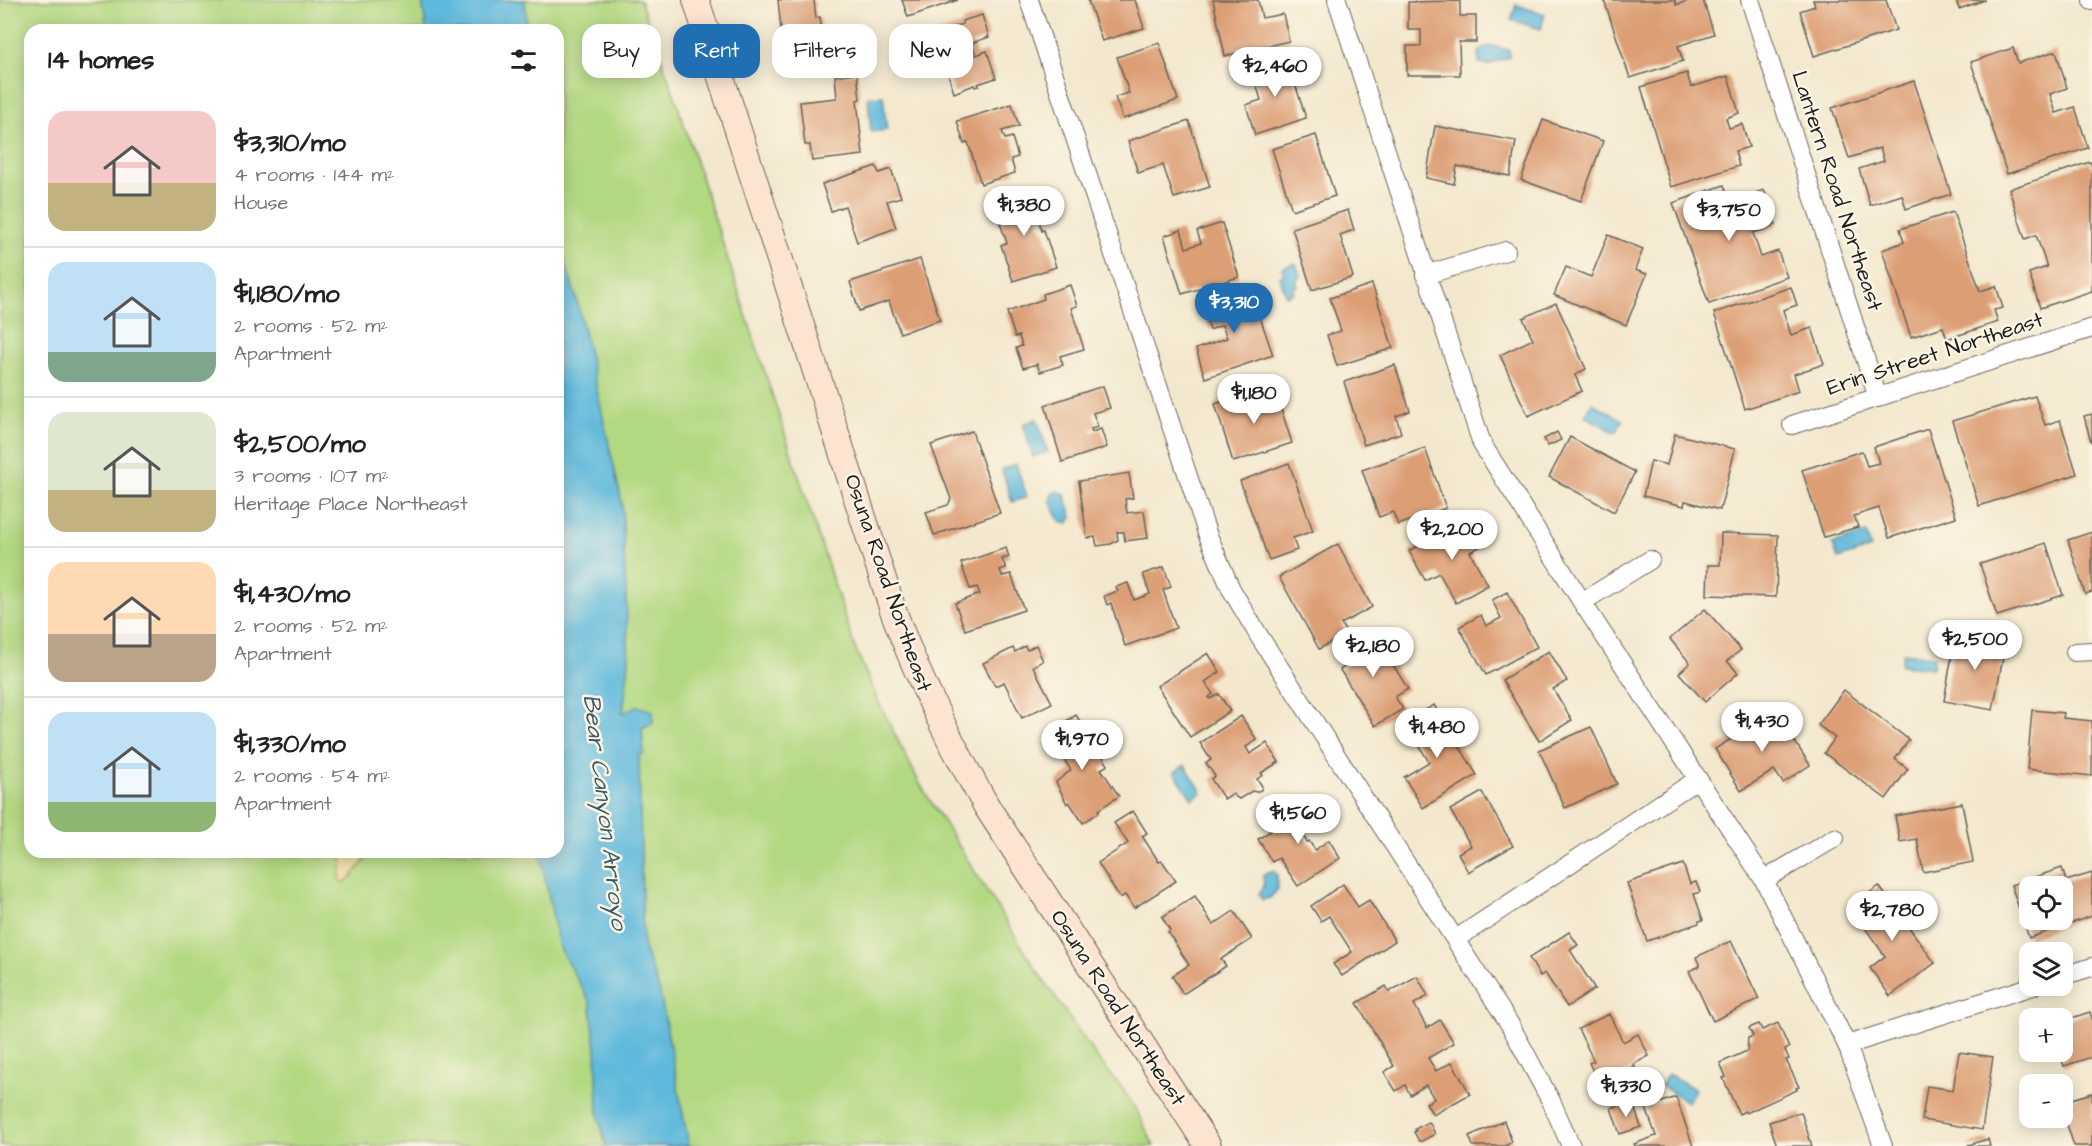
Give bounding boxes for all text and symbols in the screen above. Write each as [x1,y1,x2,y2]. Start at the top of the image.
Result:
chip: Buy [582,24,661,78]
chip: Rent [673,24,760,78]
chip: Filters [772,24,877,78]
chip: New [889,24,973,78]
text: 14 homes [48,42,154,78]
icon: filters [507,44,540,77]
pin: $2,460 [1226,47,1324,98]
text: $2,460 [1243,52,1307,80]
street label: Lantern Road Northeast [1784,67,1890,315]
text: $3,310/mo [234,125,346,161]
icon: home [96,135,168,207]
text: 4 rooms · 144 m² [234,161,394,189]
pin: $1,380 [975,186,1073,237]
text: House [234,189,288,217]
text: $1,380 [997,191,1051,219]
pin: $3,750 [1680,191,1778,242]
text: $3,750 [1697,196,1761,224]
text: $1,180/mo [234,276,340,312]
pin: $3,310 [1185,283,1283,334]
icon: home [96,286,168,358]
text: $3,310 [1209,288,1259,316]
street label: Erin Street Northeast [1823,304,2047,404]
text: 2 rooms · 52 m² [234,312,388,340]
text: Apartment [234,340,332,368]
pin: $1,180 [1205,374,1303,425]
text: $1,180 [1231,379,1277,407]
text: $2,500/mo [234,426,366,462]
icon: home [96,436,168,508]
text: 3 rooms · 107 m² [234,462,389,490]
street label: Osuna Road Northeast [836,470,940,696]
text: Heritage Place Northeast [234,490,468,518]
pin: $2,200 [1403,510,1501,561]
text: $2,200 [1421,515,1483,543]
text: $1,430/mo [234,576,350,612]
icon: home [96,586,168,658]
text: 2 rooms · 52 m² [234,612,388,640]
pin: $2,500 [1926,620,2024,671]
text: $2,500 [1942,625,2008,653]
pin: $2,180 [1324,627,1422,678]
text: $2,180 [1346,632,1400,660]
text: Apartment [234,640,332,668]
water label: Bear Canyon Arroyo [574,692,636,933]
pin: $1,430 [1713,702,1811,753]
text: $1,430 [1735,707,1789,735]
pin: $1,480 [1388,708,1486,759]
text: $1,480 [1409,713,1465,741]
pin: $1,970 [1033,720,1131,771]
text: $1,970 [1055,725,1109,753]
text: $1,330/mo [234,726,346,762]
icon: home [96,736,168,808]
text: 2 rooms · 54 m² [234,762,390,790]
text: Apartment [234,790,332,818]
pin: $1,560 [1249,794,1347,845]
text: $1,560 [1270,799,1326,827]
map controls [2019,876,2073,1128]
button: locate [2019,876,2073,930]
pin: $2,780 [1843,891,1941,942]
text: $2,780 [1860,896,1924,924]
street label: Osuna Road Northeast [1043,904,1193,1112]
button: layers [2019,942,2073,996]
button: + [2019,1008,2073,1062]
pin: $1,330 [1577,1067,1675,1118]
text: $1,330 [1601,1072,1651,1100]
button: − [2019,1074,2073,1128]

